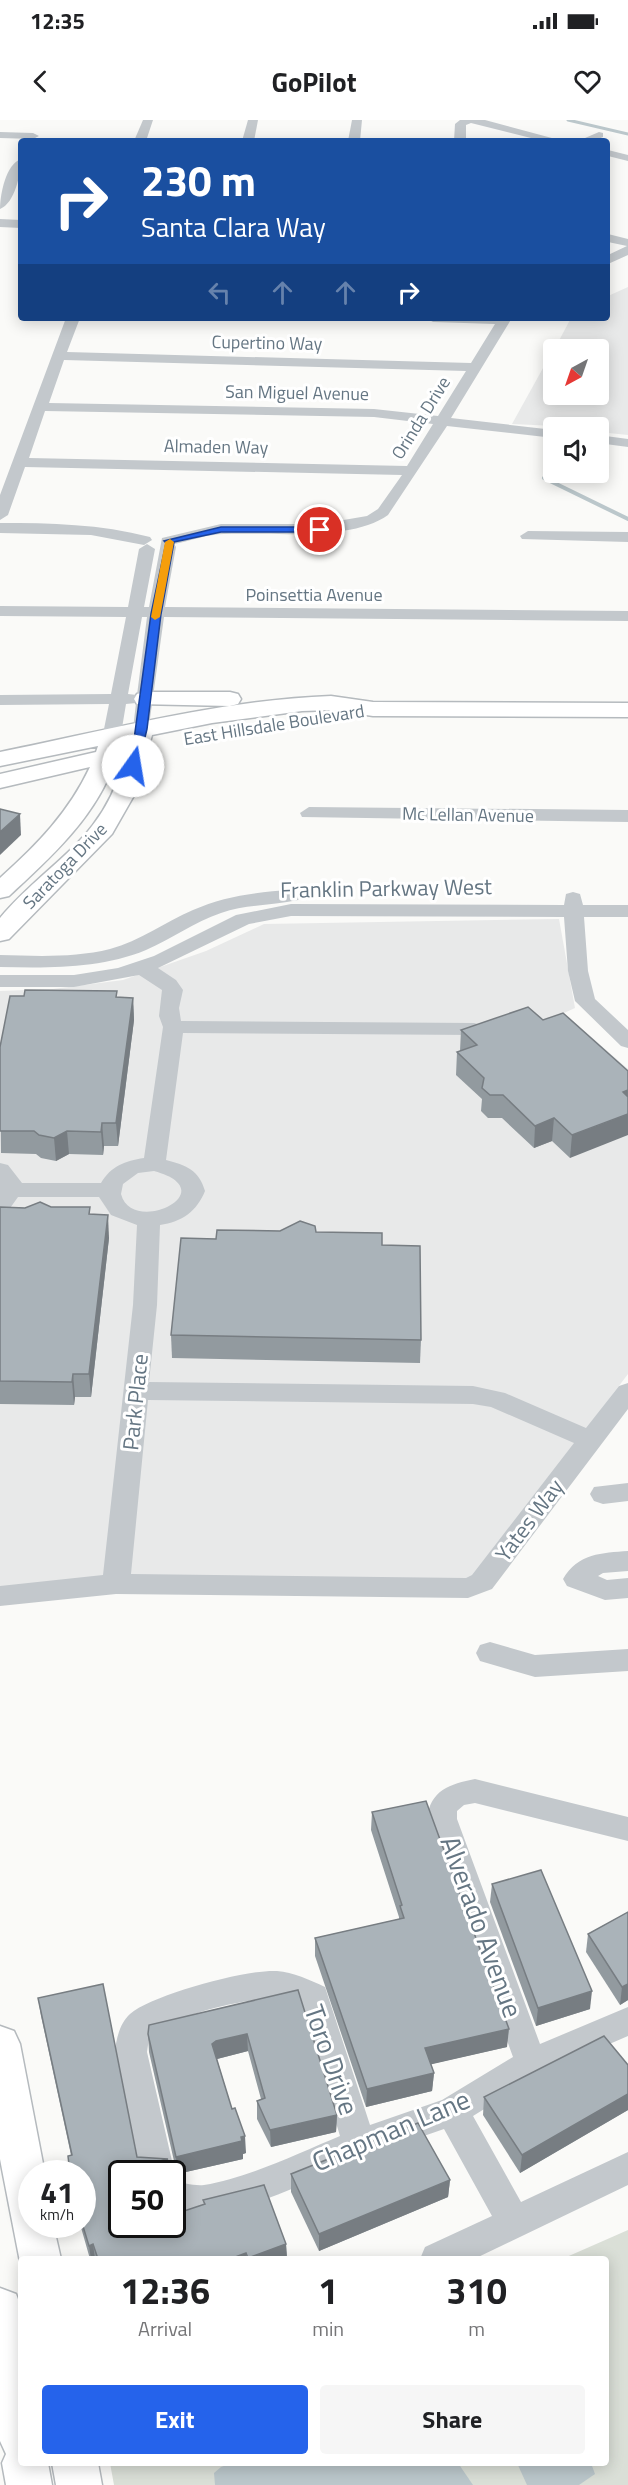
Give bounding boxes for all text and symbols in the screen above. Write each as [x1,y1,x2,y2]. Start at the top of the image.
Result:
text: 12:35 [30,4,85,38]
text: GoPilot [271,61,357,102]
icon: back [24,65,57,98]
icon: heart [571,65,604,98]
text: 230 m [141,148,256,212]
icon: right [42,162,120,240]
text: Santa Clara Way [141,206,326,247]
icon: left [203,276,236,309]
icon: ahead [266,276,299,309]
icon: ahead [329,276,362,309]
icon: right [392,276,425,309]
street label: Cupertino Way [211,328,323,357]
north arrow [543,339,609,405]
map controls [543,339,609,483]
street label: Orinda Drive [384,371,457,465]
street label: San Miguel Avenue [225,378,369,407]
button: sound [543,417,609,483]
street label: Almaden Way [164,432,269,461]
pin [294,504,345,555]
icon: arrive [303,513,336,546]
street label: Poinsettia Avenue [246,581,382,608]
street label: East Hillsdale Boulevard [182,697,366,752]
position arrow [101,734,165,798]
street label: Mc Lellan Avenue [402,800,534,829]
street label: Saratoga Drive [16,816,113,915]
street label: Franklin Parkway West [280,869,493,907]
street label: Park Place [113,1352,157,1452]
street label: Yates Way [487,1471,572,1569]
street label: Alverado Avenue [431,1830,534,2023]
street label: Toro Drive [294,1999,370,2120]
street label: Chapman Lane [305,2078,476,2181]
speed limit sign: 50 [108,2160,186,2238]
text: 41 [40,2169,74,2215]
text: km/h [40,2203,74,2226]
text: 12:36 [120,2263,210,2318]
text: 1 [318,2263,338,2318]
text: 310 [446,2263,507,2318]
text: Arrival [138,2313,192,2344]
text: min [312,2313,344,2344]
text: m [468,2313,485,2344]
button: Exit [42,2385,308,2454]
button: Share [320,2385,585,2454]

